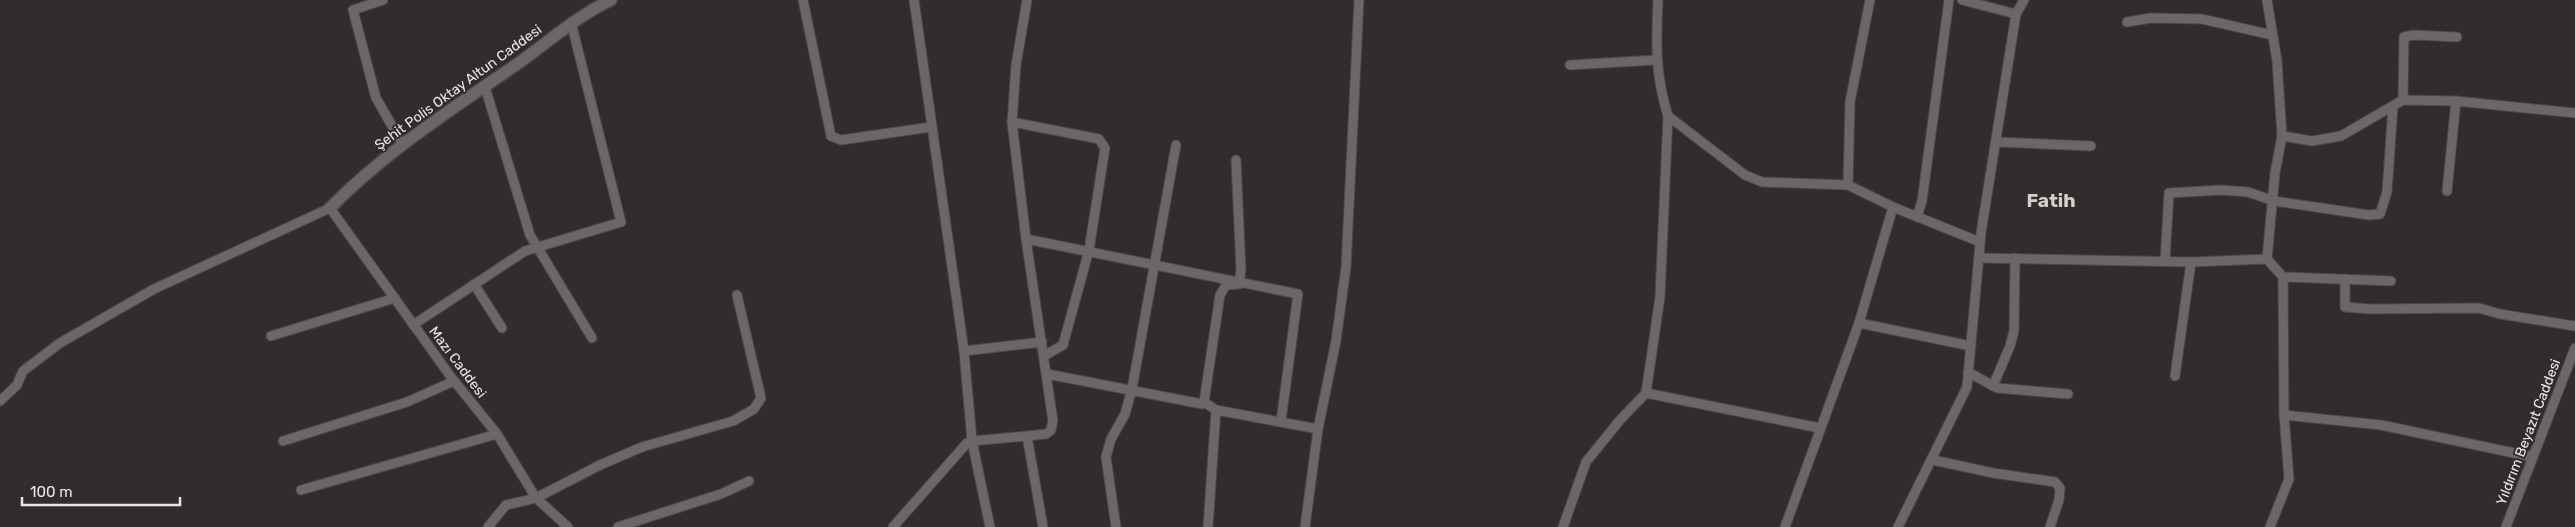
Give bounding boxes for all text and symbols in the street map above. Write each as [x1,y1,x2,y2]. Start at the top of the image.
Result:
street label: Şehit Polis Oktay Altun Caddesi [371,21,545,154]
district label: Fatih [2026,189,2076,212]
street label: Mazı Caddesi [425,323,490,401]
street label: Yıldırım Beyazıt Caddesi [2493,357,2564,508]
scale bar [22,474,180,506]
text: 100 m [30,483,72,501]

